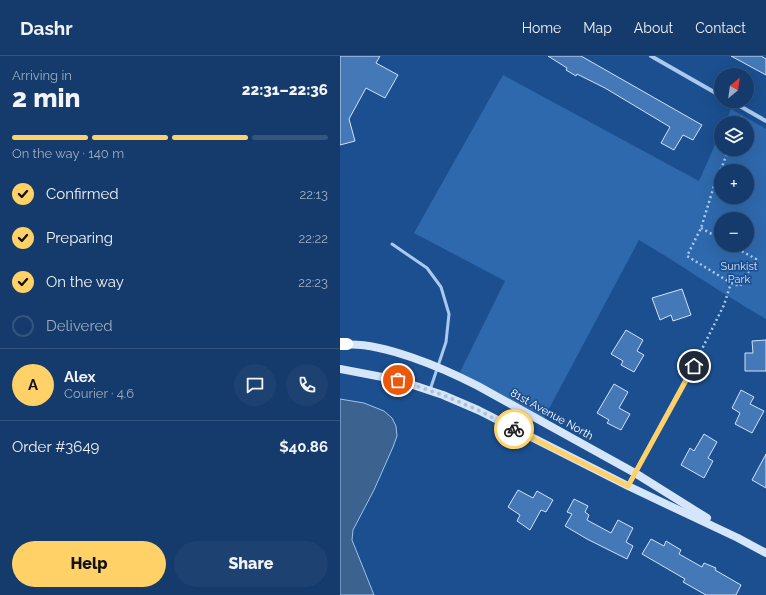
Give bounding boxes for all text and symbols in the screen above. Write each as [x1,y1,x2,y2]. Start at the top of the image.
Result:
text: Dashr [20,17,73,39]
text: Home [522,20,561,36]
text: Map [583,20,612,36]
text: About [634,20,673,36]
text: Contact [695,20,746,36]
text: Arriving in [12,68,72,83]
north arrow [714,68,754,108]
map controls [714,68,754,252]
text: 22:31–22:36 [242,81,328,99]
text: 2 min [12,83,80,113]
button: layers [714,116,754,156]
text: On the way · 140 m [12,146,124,161]
button: + [714,164,754,204]
icon: check [12,183,34,205]
text: Confirmed [46,185,119,203]
text: 22:13 [300,187,328,202]
button: − [714,212,754,252]
icon: check [12,227,34,249]
text: Preparing [46,229,113,247]
text: 22:22 [298,231,328,246]
park label: Sunkist Park [721,260,758,286]
icon: check [12,271,34,293]
text: On the way [46,273,124,291]
text: 22:23 [298,275,328,290]
text: Delivered [46,317,113,335]
pin [677,349,711,383]
icon: home [683,355,705,377]
pin [381,363,415,397]
button: chat [234,364,276,406]
button: phone [286,364,328,406]
text: Alex [64,368,95,386]
icon: bag [387,369,409,391]
text: A [28,376,38,394]
text: Courier · 4.6 [64,386,134,401]
street label: 81st Avenue North [508,386,596,443]
courier [494,409,534,449]
icon: bike [503,418,525,440]
text: Order #3649 [12,438,99,456]
text: $40.86 [279,438,328,456]
button: Help [12,541,166,587]
button: Share [174,541,328,587]

